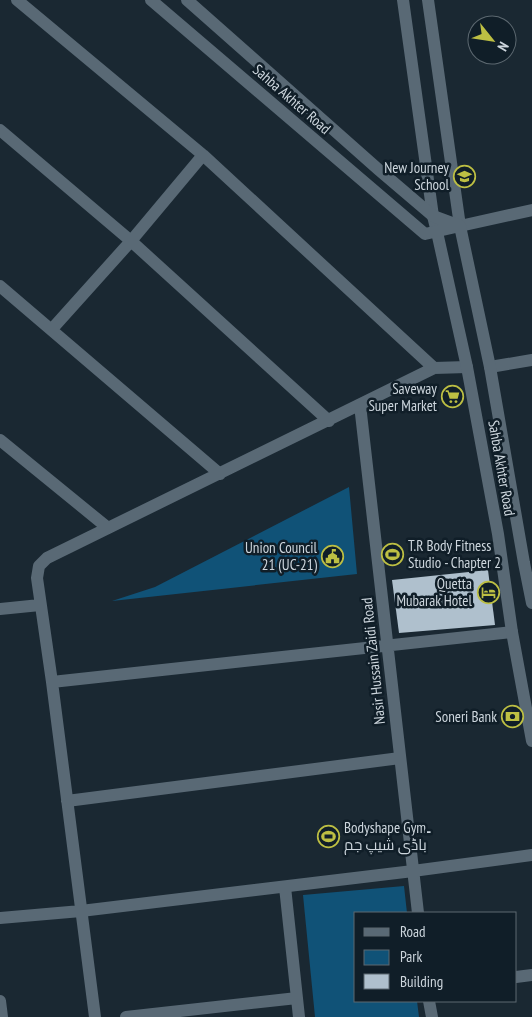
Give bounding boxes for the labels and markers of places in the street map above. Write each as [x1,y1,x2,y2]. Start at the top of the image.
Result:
place label: New Journey School [384,158,449,194]
school or university icon: New Journey School [453,164,477,188]
place label: Saveway Super Market [368,379,437,415]
supermarket icon: Saveway Super Market [441,385,465,409]
place label: T.R Body Fitness Studio - Chapter 2 [408,536,501,572]
place label: Union Council 21 (UC-21) [245,538,318,574]
sports icon: T.R Body Fitness Studio - Chapter 2 [380,542,404,566]
public building icon: Union Council 21 (UC-21) [321,544,345,568]
place label: Quetta Mubarak Hotel [396,574,472,610]
hotel icon: Quetta Mubarak Hotel [476,580,500,604]
bank icon: Soneri Bank [501,704,525,728]
place label: Soneri Bank [435,707,497,726]
place label: Bodyshape Gym۔ باڈی شیپ جم [344,818,432,855]
sports icon: Bodyshape Gym۔ باڈی شیپ جم [316,824,340,848]

